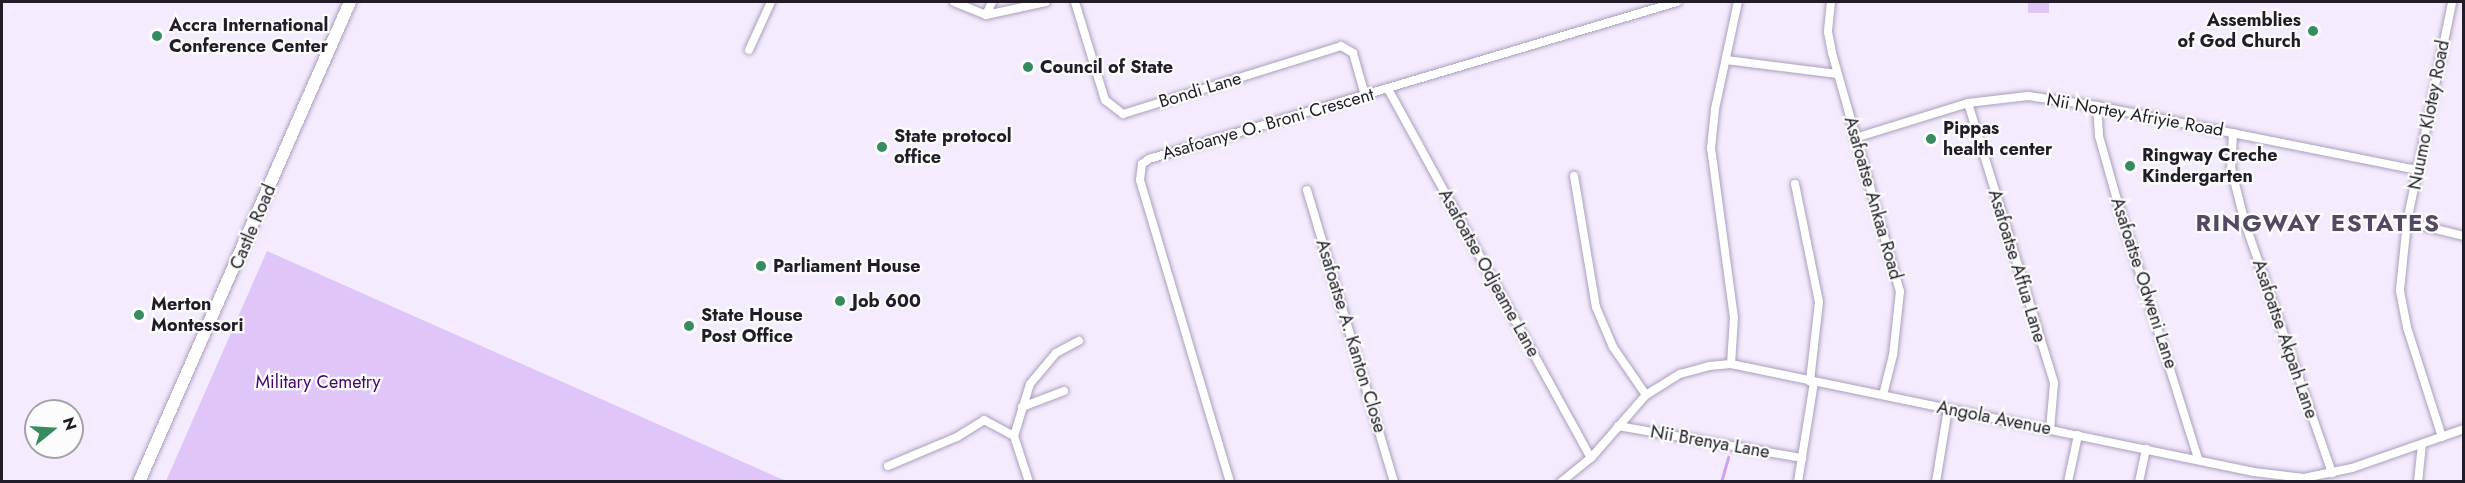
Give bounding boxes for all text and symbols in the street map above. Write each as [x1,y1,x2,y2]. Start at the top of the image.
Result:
place label: Assemblies of God Church [2178,10,2301,52]
place label: Accra International Conference Center [169,15,328,57]
marker: Assemblies of God Church [2306,24,2320,38]
marker: Accra International Conference Center [150,29,164,43]
street label: Nuumo Klotey Road [2404,38,2454,192]
place label: Council of State [1040,56,1173,78]
marker: Council of State [1021,60,1035,74]
street label: Bondi Lane [1156,67,1244,113]
street label: Asafoanye O. Broni Crescent [1160,83,1376,165]
street label: Nii Nortey Afriyie Road [2045,89,2225,141]
street label: Asafoatse Ankaa Road [1839,114,1907,282]
place label: Pippas health center [1943,118,2052,160]
place label: State protocol office [894,126,1012,168]
marker: Pippas health center [1924,132,1938,146]
marker: State protocol office [875,140,889,154]
place label: Ringway Creche Kindergarten [2142,145,2278,188]
marker: Ringway Creche Kindergarten [2123,159,2137,173]
street label: Castle Road [225,181,281,273]
street label: Asafoatse Odjeame Lane [1434,185,1544,361]
street label: Asafoatse Affua Lane [1983,187,2051,345]
street label: Asafoatse Odweni Lane [2106,195,2182,371]
district label: RINGWAY ESTATES [2195,209,2441,237]
street label: Asafoatse A. Kanton Close [1311,237,1391,435]
place label: Parliament House [773,255,920,277]
street label: Asafoatse Akpah Lane [2248,257,2322,421]
marker: Parliament House [754,259,768,273]
place label: Job 600 [852,290,921,312]
place label: Merton Montessori [151,294,243,336]
marker: Job 600 [833,294,847,308]
place label: State House Post Office [701,305,803,348]
marker: Merton Montessori [132,308,146,322]
marker: State House Post Office [682,319,696,333]
park label: Military Cemetry [256,371,380,393]
street label: Angola Avenue [1935,396,2053,440]
north arrow [24,399,84,459]
text: N [57,414,83,434]
street label: Nii Brenya Lane [1649,421,1771,463]

